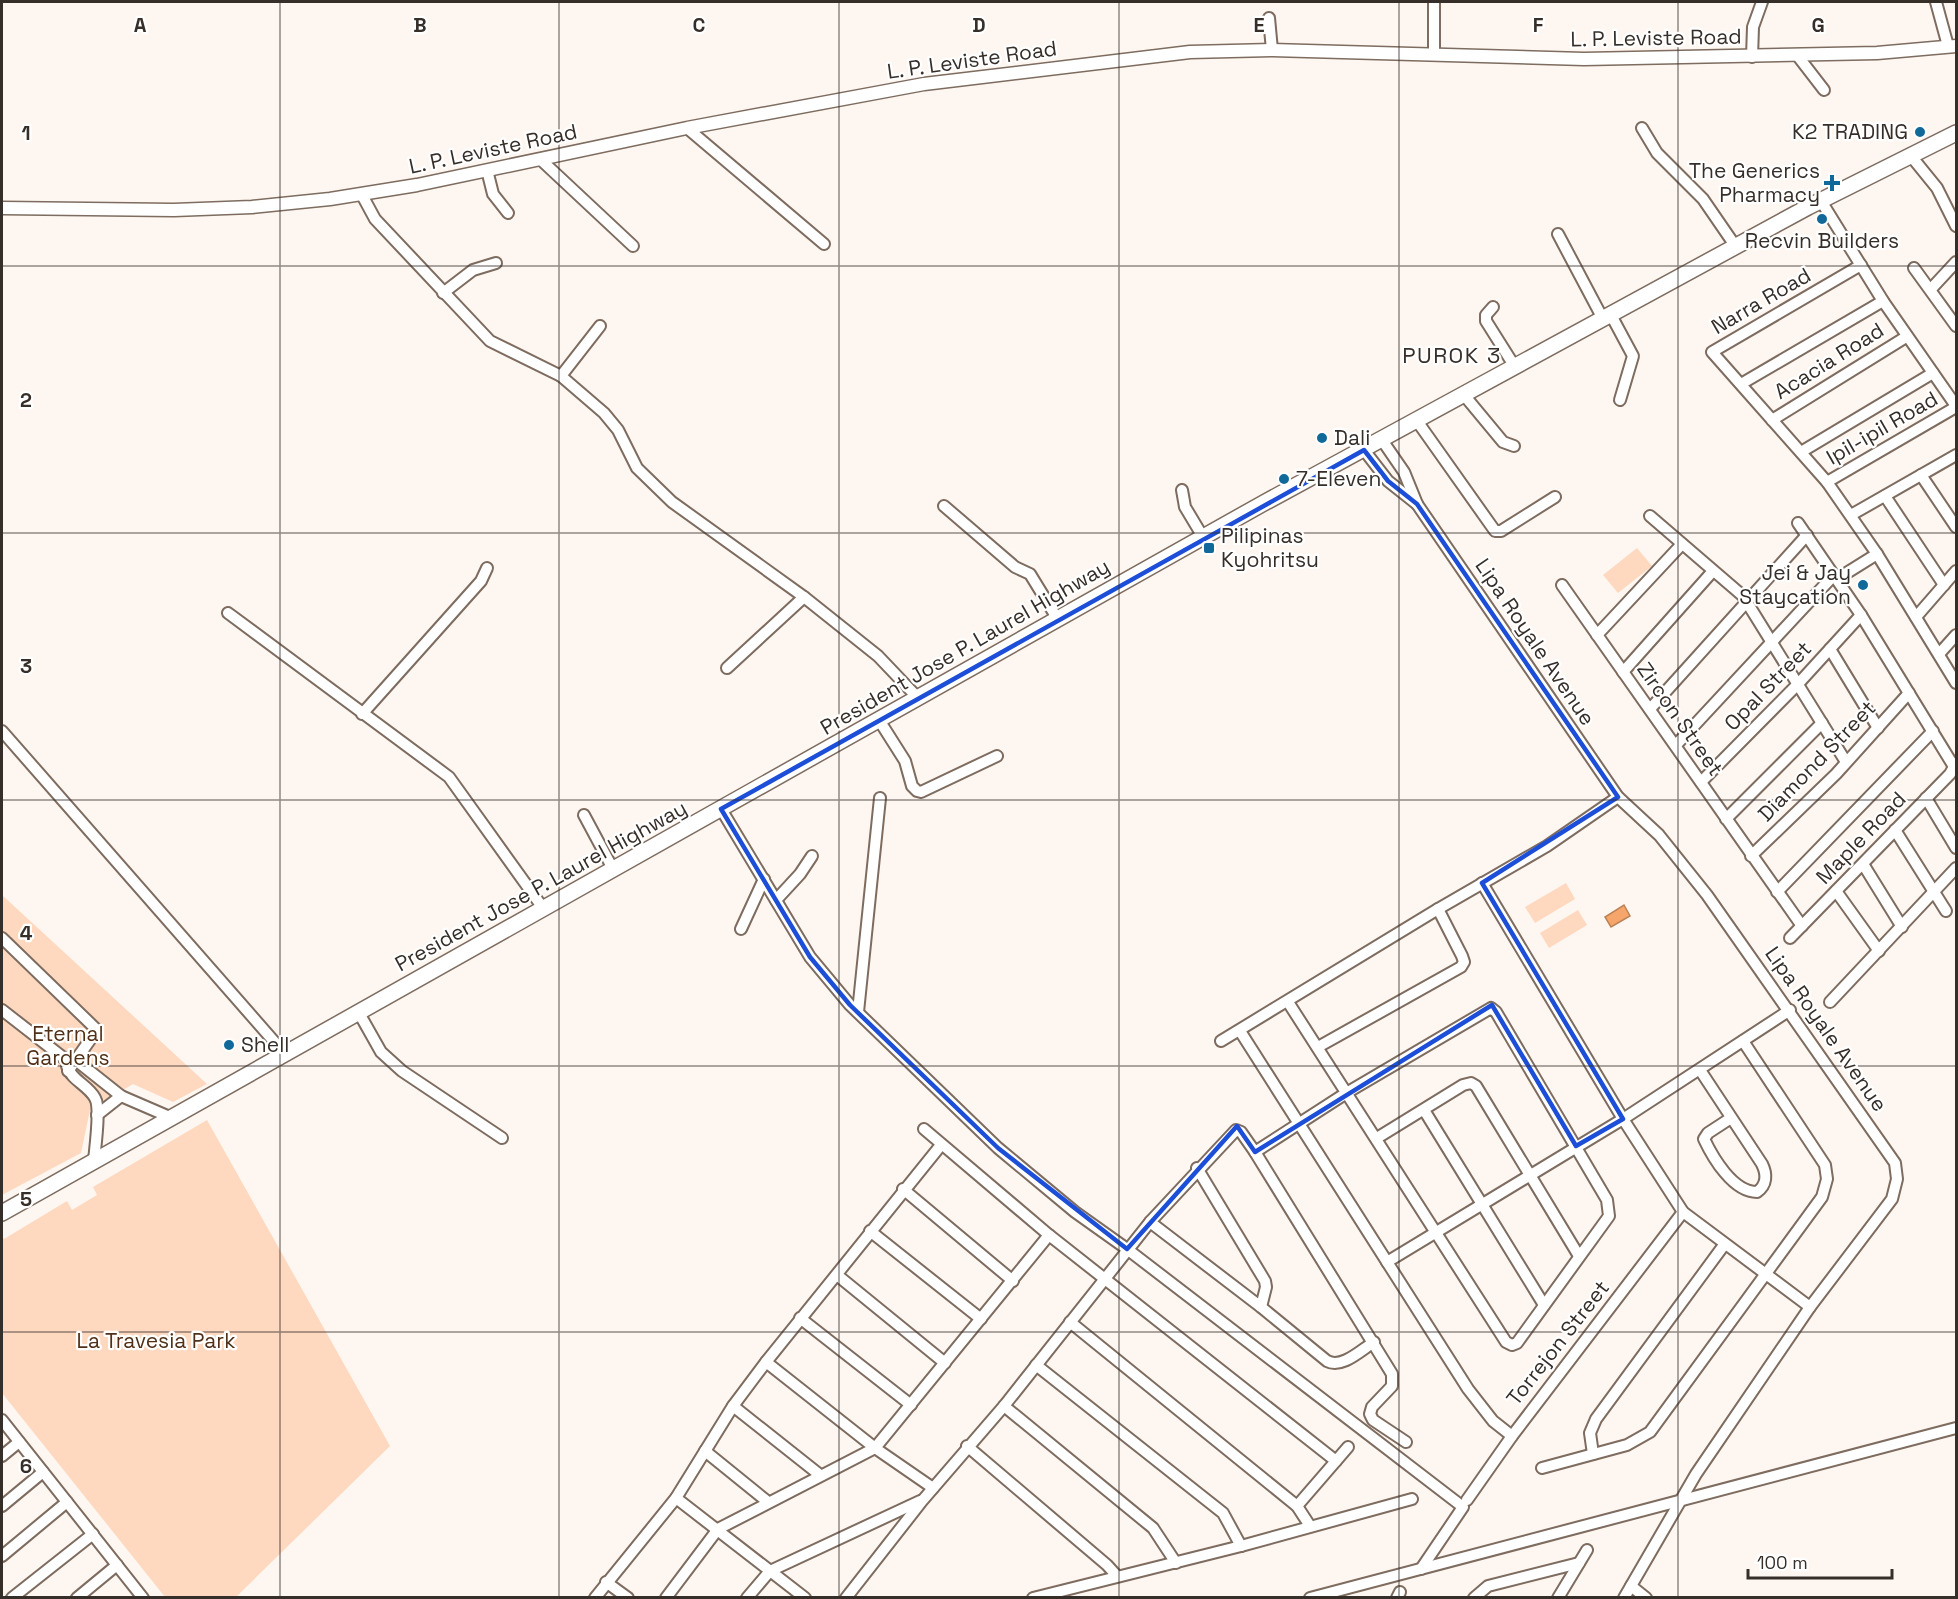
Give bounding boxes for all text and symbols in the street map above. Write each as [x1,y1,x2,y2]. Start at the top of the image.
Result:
text: A [134,12,147,38]
text: B [413,12,427,38]
text: C [693,12,706,38]
text: D [972,12,986,38]
text: E [1253,12,1265,38]
text: F [1533,12,1544,38]
text: G [1811,12,1825,38]
street label: L. P. Leviste Road [1570,23,1742,52]
street label: L. P. Leviste Road [885,34,1059,85]
street label: L. P. Leviste Road [406,118,579,180]
place label: K2 TRADING [1792,118,1908,145]
text: 1 [21,120,31,146]
marker: K2 TRADING [1913,125,1927,139]
place label: The Generics Pharmacy [1689,157,1820,208]
marker: The Generics Pharmacy [1825,176,1839,190]
marker: Recvin Builders [1815,212,1829,226]
place label: Recvin Builders [1745,227,1899,254]
street label: Narra Road [1706,261,1815,340]
street label: Acacia Road [1769,316,1889,405]
district label: PUROK 3 [1402,341,1502,369]
street label: Ipil-ipil Road [1821,385,1942,470]
text: 2 [20,387,32,413]
place label: Dali [1334,424,1370,451]
marker: Dali [1315,431,1329,445]
place label: 7-Eleven [1296,465,1381,492]
marker: 7-Eleven [1277,472,1291,486]
place label: Pilipinas Kyohritsu [1221,522,1319,573]
marker: Pilipinas Kyohritsu [1202,541,1216,555]
street label: President Jose P. Laurel Highway [815,552,1114,741]
street label: Lipa Royale Avenue [1470,553,1601,730]
place label: Jei & Jay Staycation [1739,559,1851,610]
marker: Jei & Jay Staycation [1856,578,1870,592]
street label: Opal Street [1718,635,1817,736]
text: 3 [20,653,32,679]
street label: Zircon Street [1631,657,1730,781]
street label: Diamond Street [1752,694,1881,827]
street label: Maple Road [1810,786,1911,890]
street label: President Jose P. Laurel Highway [390,794,691,977]
text: 4 [20,920,33,946]
street label: Lipa Royale Avenue [1759,941,1894,1117]
park label: Eternal Gardens [26,1020,110,1071]
place label: Shell [241,1031,289,1058]
marker: Shell [222,1038,236,1052]
text: 5 [20,1186,32,1212]
street label: Torrejon Street [1500,1275,1615,1411]
park label: La Travesia Park [77,1327,235,1354]
text: 6 [20,1453,32,1479]
scale bar [1748,1542,1892,1580]
text: 100 m [1757,1551,1808,1574]

